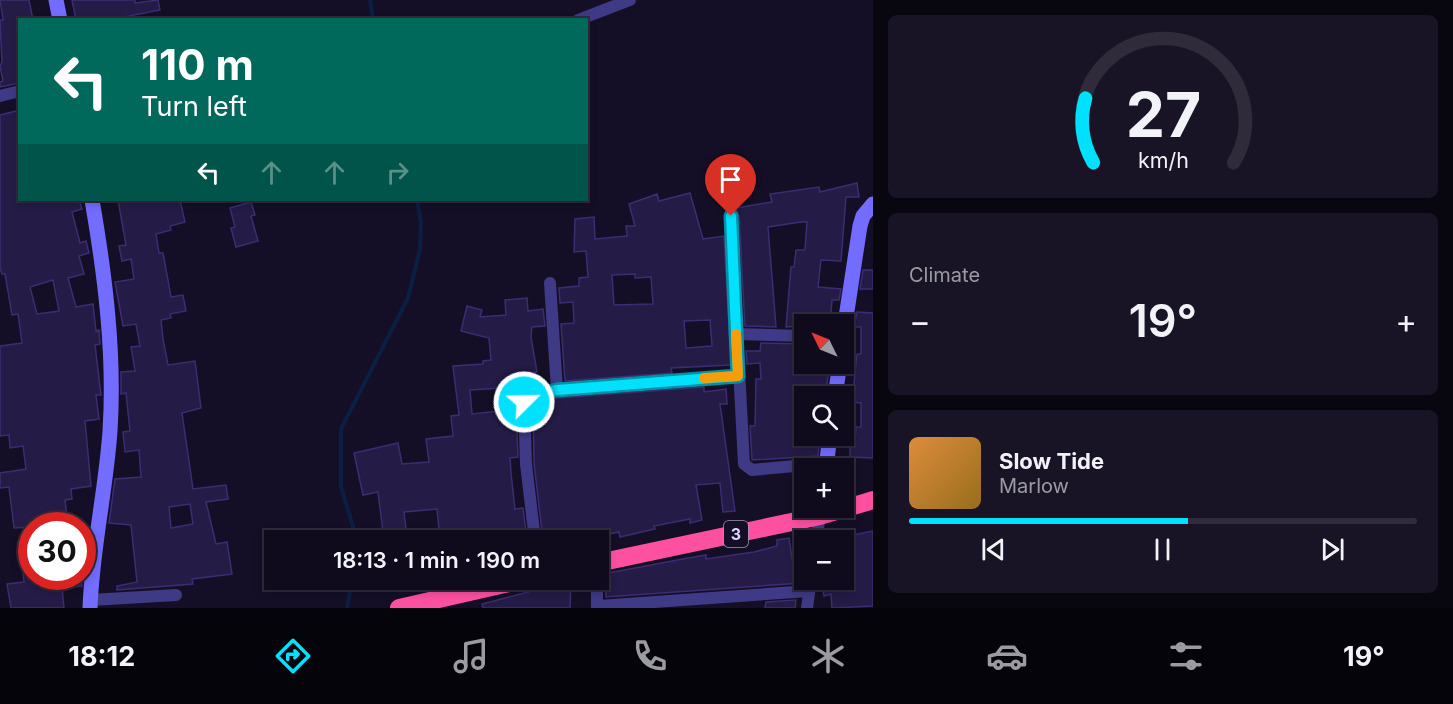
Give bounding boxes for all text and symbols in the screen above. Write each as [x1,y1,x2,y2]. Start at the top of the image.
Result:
text: 110 m [141,39,254,90]
icon: left [42,42,120,120]
text: 27 [1125,78,1201,153]
text: Turn left [141,90,247,123]
text: km/h [1138,148,1188,174]
pin [705,154,756,216]
icon: left [192,156,225,189]
icon: ahead [255,156,288,189]
icon: ahead [318,156,351,189]
icon: right [381,156,414,189]
icon: arrive [714,163,747,196]
text: Climate [909,263,980,287]
text: 19° [1129,293,1197,348]
text: − [909,301,931,341]
text: + [1395,301,1417,341]
north arrow [794,314,854,374]
map controls [794,314,854,590]
position arrow [492,370,556,434]
button: search [794,386,854,446]
text: Slow Tide [999,448,1104,474]
button: + [794,458,854,518]
text: Marlow [999,474,1069,498]
speed limit sign: 30 [18,512,96,590]
road number: 3 [724,521,748,547]
button: − [794,530,854,590]
icon: previous [977,533,1010,566]
icon: pause [1146,533,1179,566]
icon: next [1316,533,1349,566]
text: 18:13 · 1 min · 190 m [333,547,540,573]
icon: directions [272,635,314,677]
icon: music [450,635,492,677]
icon: phone [629,635,671,677]
icon: climate [807,635,849,677]
icon: car [986,635,1028,677]
icon: filters [1165,635,1207,677]
text: 18:12 [68,640,135,673]
text: 19° [1343,640,1385,673]

